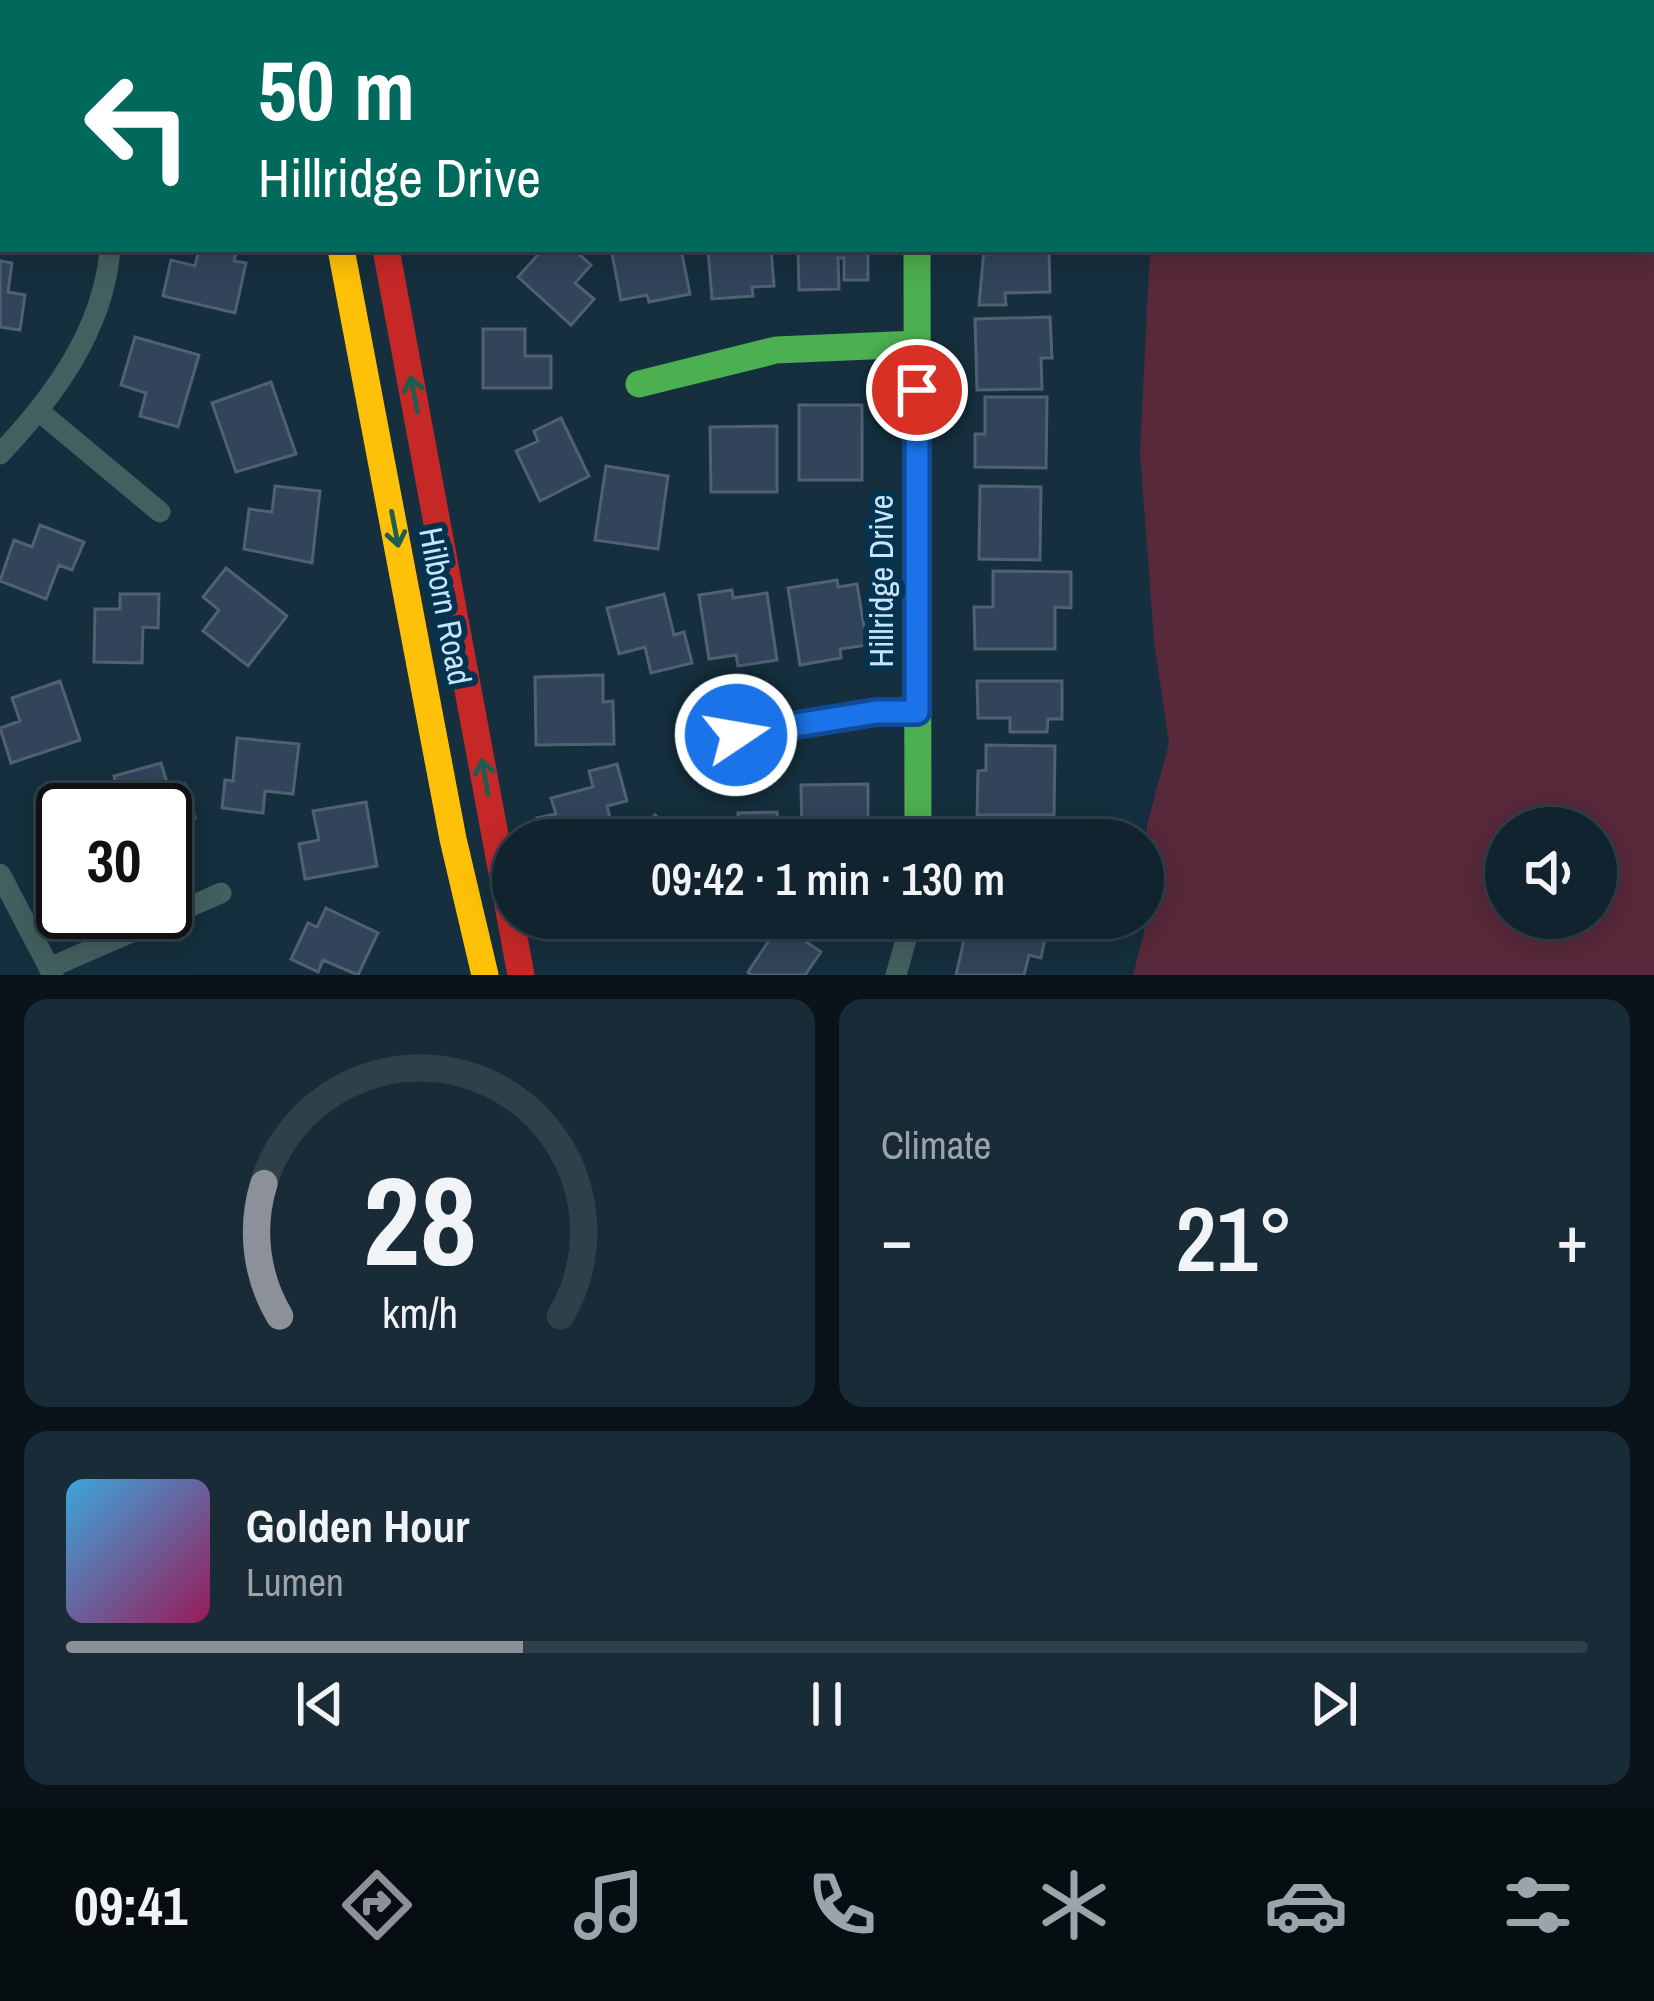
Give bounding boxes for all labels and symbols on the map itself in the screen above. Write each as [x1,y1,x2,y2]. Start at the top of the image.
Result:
pin [866,339,968,441]
one-way arrow [402,375,424,414]
street label: Hillridge Drive [859,495,903,667]
one-way arrow [385,509,407,548]
street label: Hilborn Road [409,524,483,688]
position arrow [673,672,799,798]
one-way arrow [473,759,495,798]
speed limit sign: 30 [36,783,192,939]

